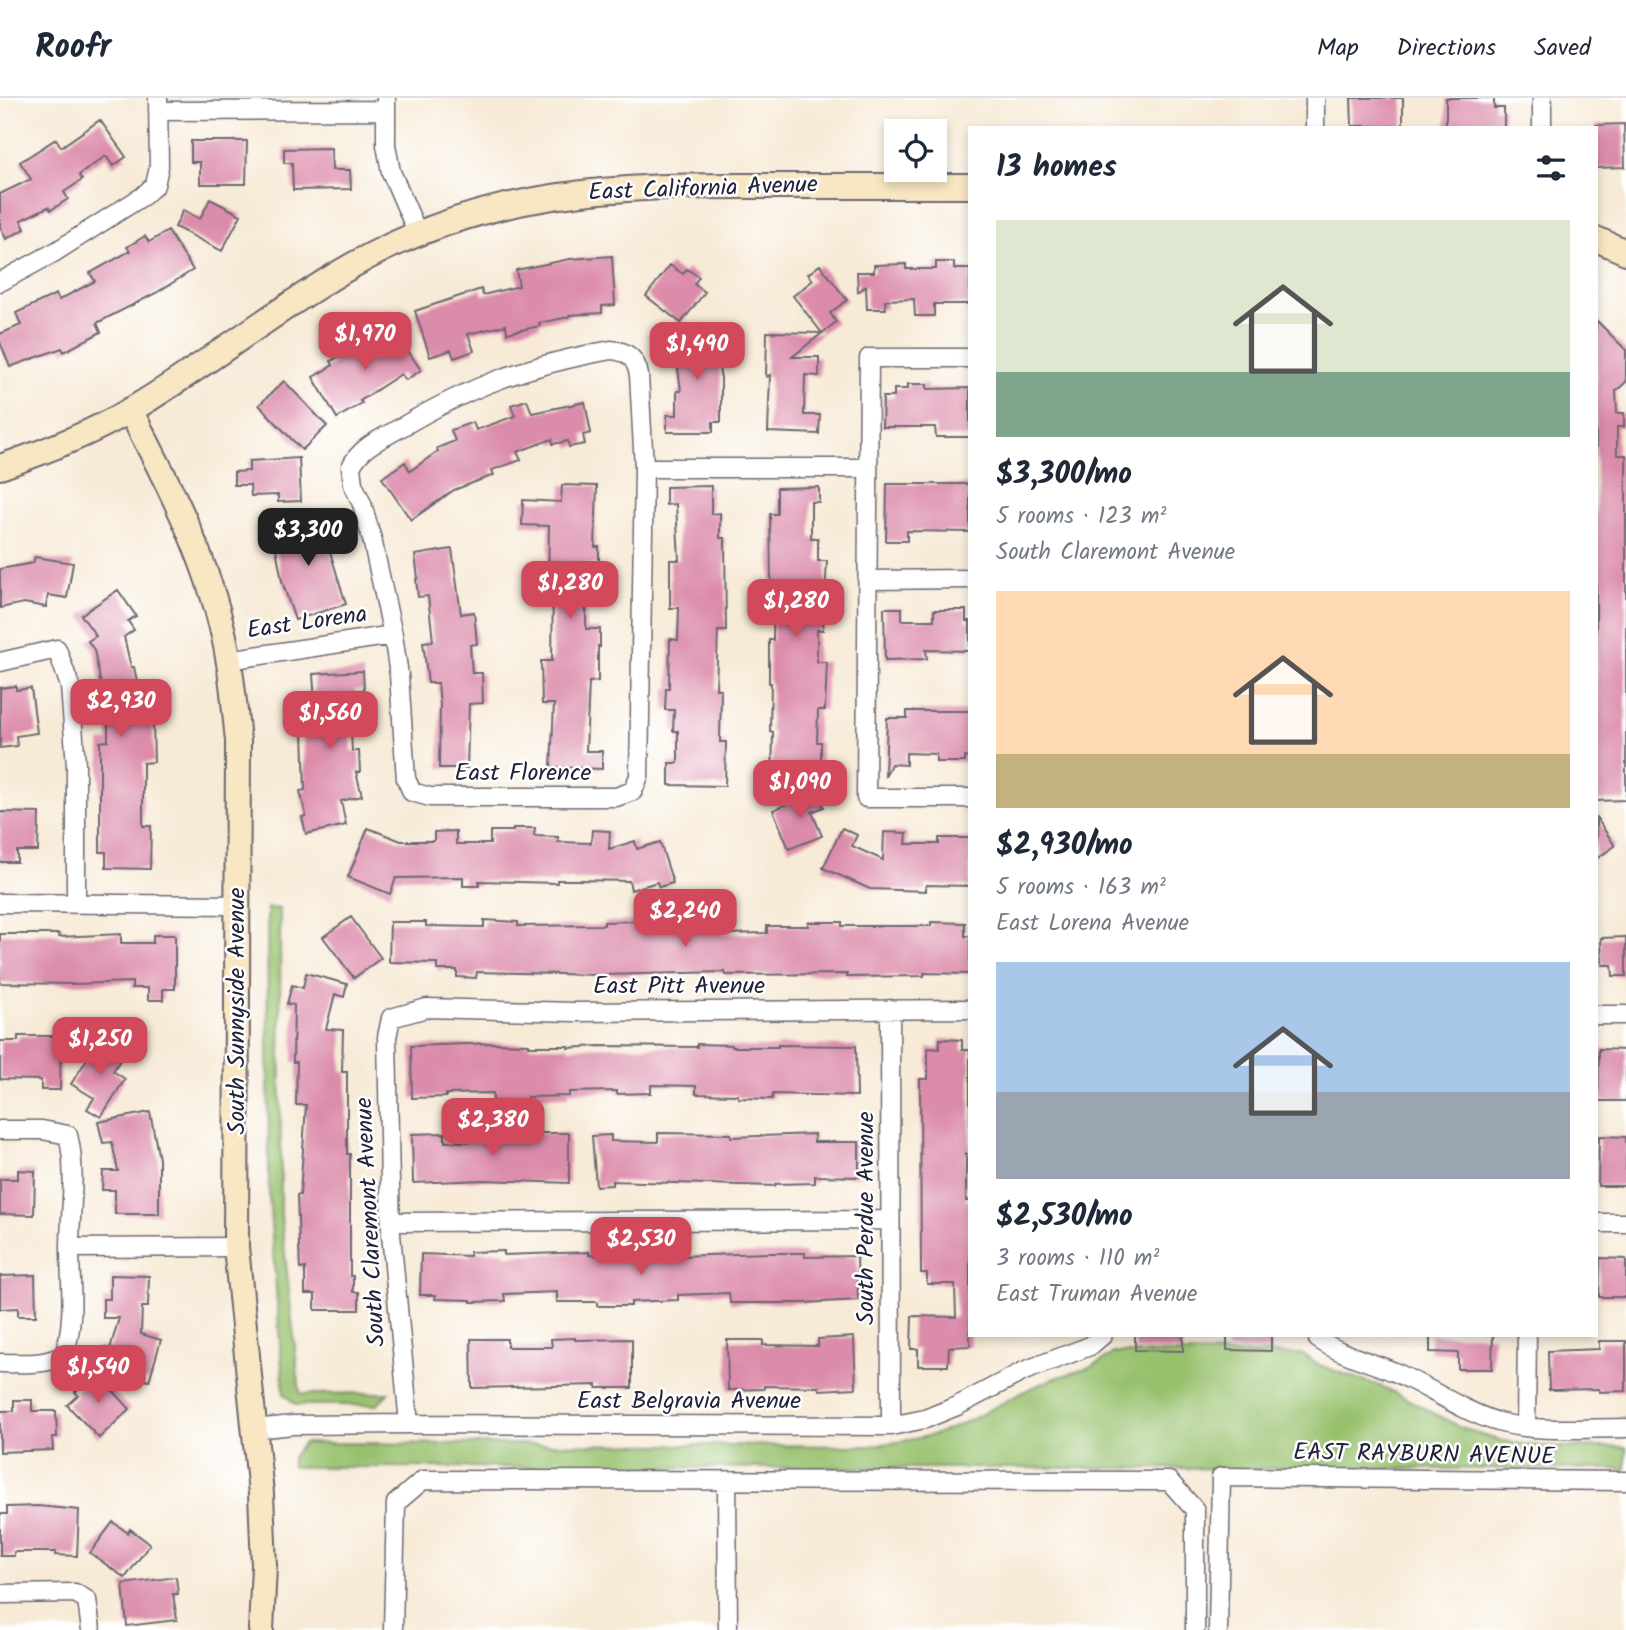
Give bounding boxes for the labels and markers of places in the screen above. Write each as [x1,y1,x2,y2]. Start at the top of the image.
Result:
pin: $1,970 [308,313,422,372]
pin: $1,490 [640,322,754,382]
pin: $3,300 [251,508,365,568]
pin: $1,280 [513,561,627,621]
pin: $1,280 [739,580,853,639]
pin: $2,930 [64,680,178,739]
pin: $1,560 [273,692,387,751]
pin: $1,090 [743,760,857,820]
pin: $2,240 [628,890,742,949]
pin: $1,250 [43,1018,157,1077]
pin: $2,380 [436,1098,550,1158]
pin: $2,530 [584,1218,698,1277]
pin: $1,540 [41,1346,155,1405]

